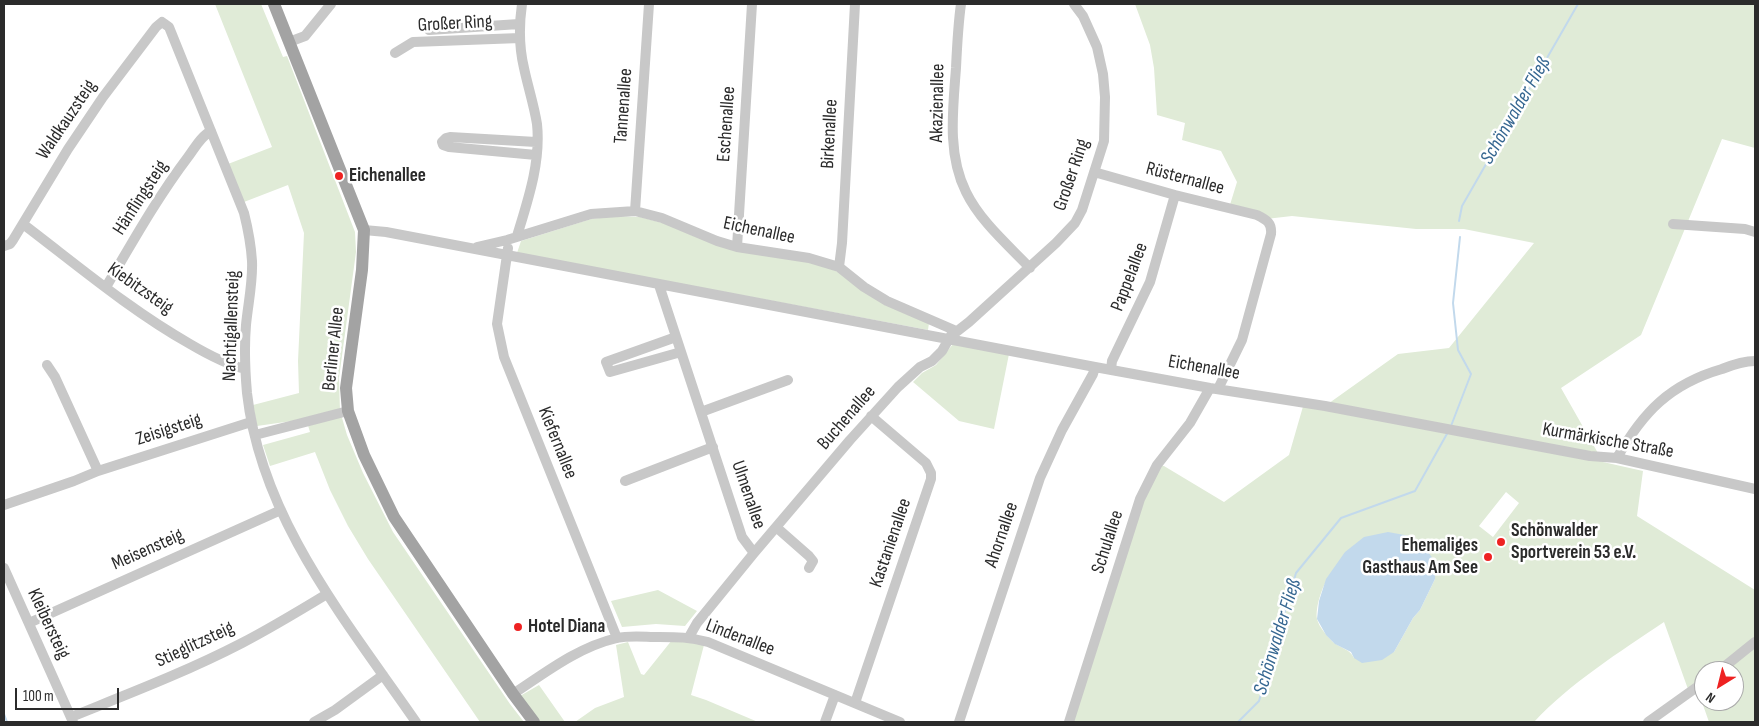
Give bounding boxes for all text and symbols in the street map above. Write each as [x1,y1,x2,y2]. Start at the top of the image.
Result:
street label: Großer Ring [417,11,493,37]
water label: Schönwalder Fließ [1476,53,1556,169]
street label: Akazienallee [926,63,950,143]
street label: Tannenallee [610,68,638,144]
street label: Waldkauzsteig [32,76,102,164]
street label: Eschenallee [713,85,741,163]
street label: Birkenallee [817,99,843,169]
street label: Großer Ring [1049,136,1095,214]
street label: Hänflingsteig [108,156,174,240]
street label: Rüsternallee [1143,158,1227,200]
place label: Eichenallee [349,165,426,187]
marker: Eichenallee [333,170,345,182]
street label: Eichenallee [721,212,797,250]
street label: Pappelallee [1107,239,1153,315]
street label: Kiebitzsteig [103,258,177,320]
street label: Nachtigallensteig [219,270,245,382]
street label: Berliner Allee [318,306,350,392]
street label: Eichenallee [1166,350,1242,386]
street label: Buchenallee [813,381,881,455]
street label: Kiefernallee [532,404,582,482]
street label: Zeisigsteig [133,409,205,451]
street label: Kurmärkische Straße [1541,418,1675,464]
street label: Ulmenallee [726,458,770,532]
street label: Kastanienallee [865,495,917,591]
street label: Ahornallee [980,499,1024,571]
street label: Schulallee [1087,508,1129,576]
place label: Schönwalder Sportverein 53 e.V. [1511,520,1636,564]
street label: Meisensteig [109,524,187,576]
place label: Ehemaliges Gasthaus Am See [1362,535,1478,579]
marker: Schönwalder Sportverein 53 e.V. [1495,536,1507,548]
marker: Ehemaliges Gasthaus Am See [1482,551,1494,563]
water label: Schönwalder Fließ [1249,576,1307,698]
street label: Kleibersteig [22,585,74,663]
street label: Lindenallee [702,614,778,662]
place label: Hotel Diana [528,616,605,638]
street label: Stieglitzsteig [152,617,238,673]
marker: Hotel Diana [512,621,524,633]
north arrow [1694,661,1744,711]
scale bar [18,678,121,710]
text: 100 m [23,687,54,706]
text: N [1702,689,1719,707]

